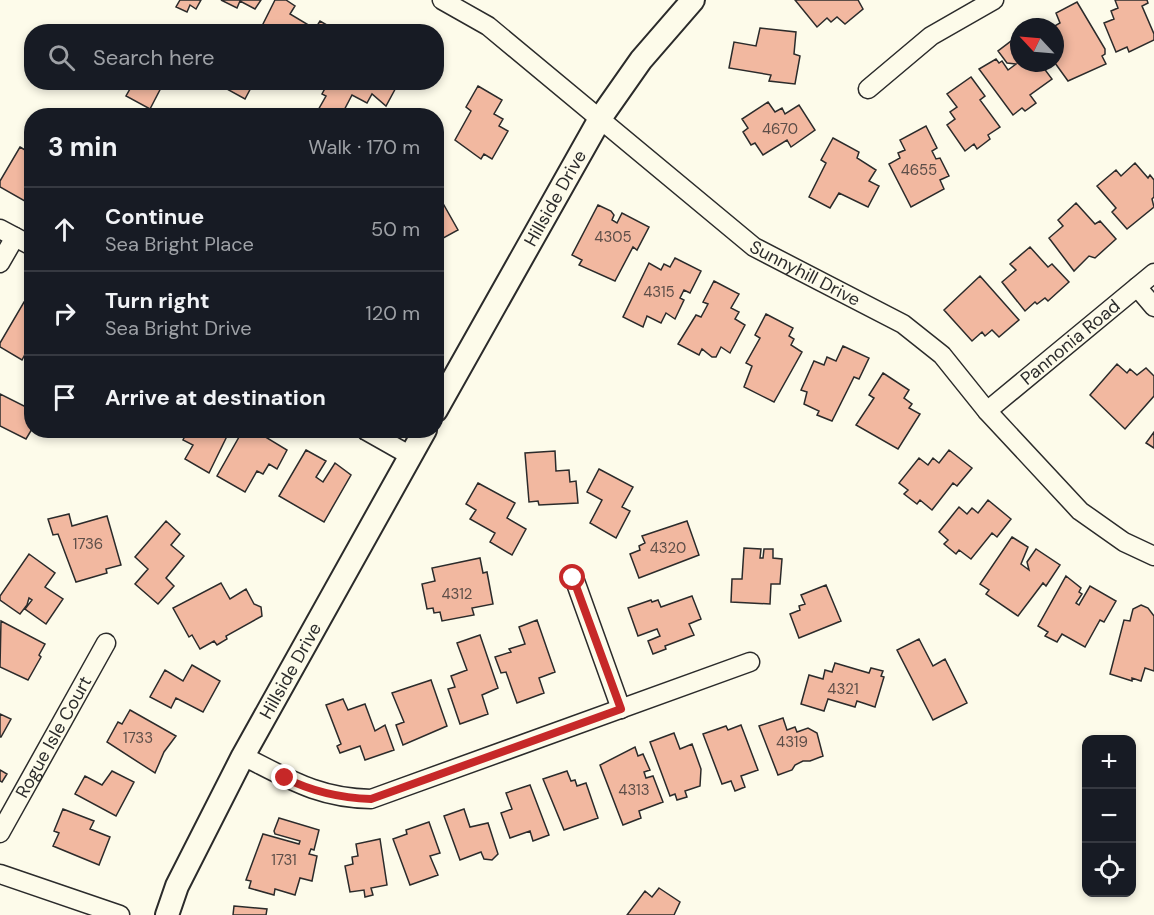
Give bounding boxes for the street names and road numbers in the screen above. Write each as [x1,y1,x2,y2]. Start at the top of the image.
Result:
street label: Hillside Drive [519,146,592,251]
street label: Sunnyhill Drive [746,235,864,312]
street label: Pannonia Road [1015,294,1125,390]
street label: Hillside Drive [254,618,327,723]
street label: Rogue Isle Court [10,672,97,802]

